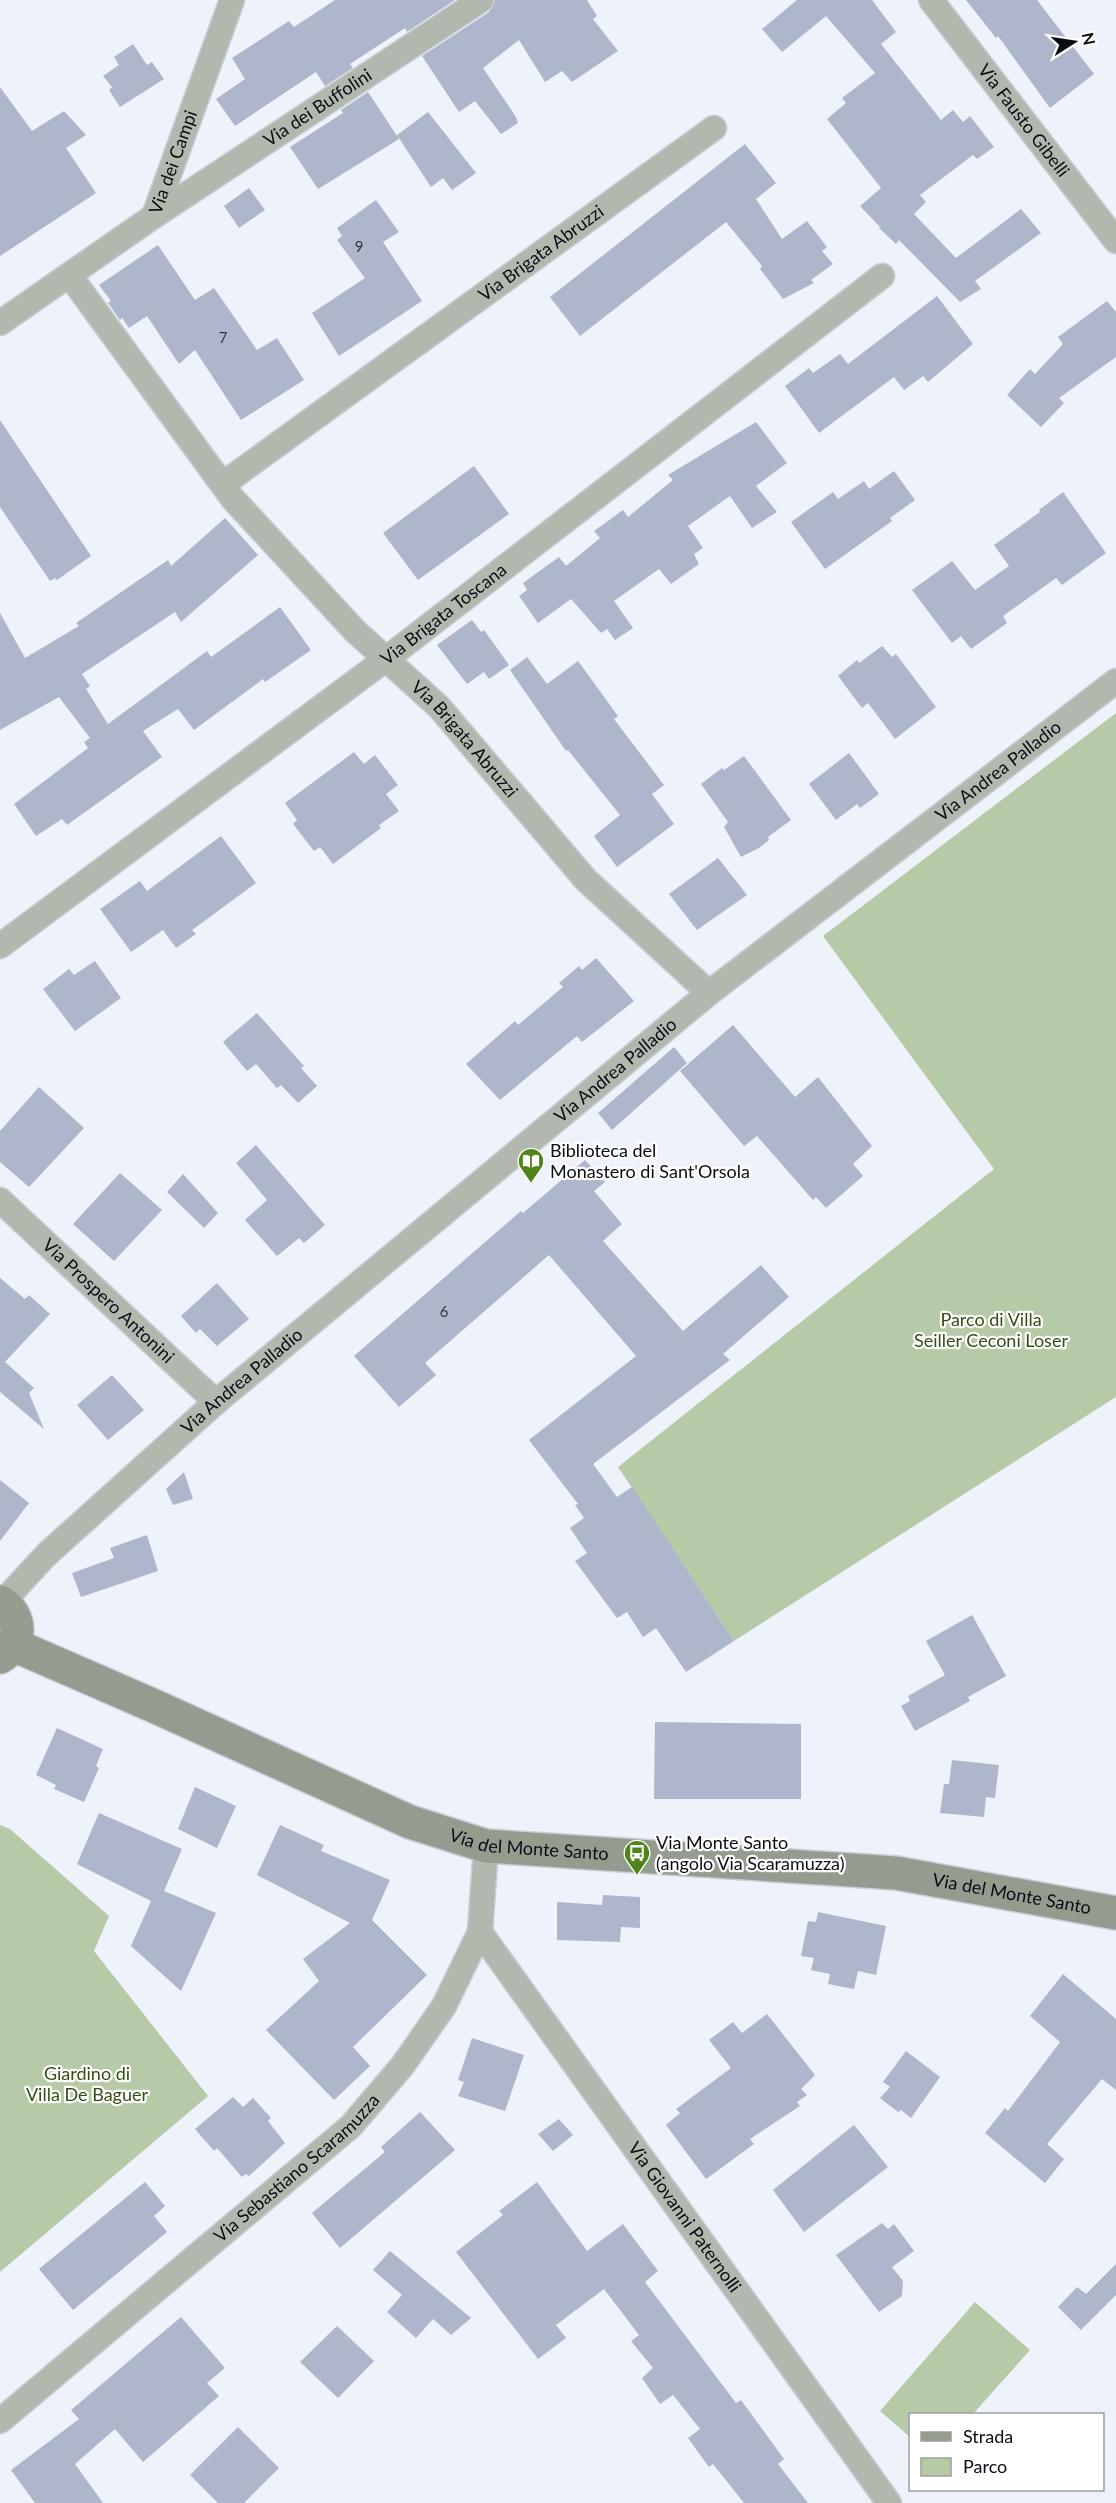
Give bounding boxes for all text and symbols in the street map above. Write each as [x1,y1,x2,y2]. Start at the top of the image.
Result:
north arrow [1044,12,1104,72]
text: N [1079,31,1100,47]
street label: Via Fausto Gibelli [974,59,1075,181]
street label: Via dei Buffolini [259,63,376,150]
street label: Via dei Campi [144,107,201,217]
street label: Via Brigata Abruzzi [474,200,608,305]
house number: 9 [355,237,363,255]
house number: 7 [219,328,228,346]
street label: Via Brigata Toscana [376,558,510,669]
street label: Via Brigata Abruzzi [407,675,523,802]
street label: Via Andrea Palladio [930,715,1065,826]
street label: Via Andrea Palladio [549,1013,681,1127]
place label: Biblioteca del Monastero di Sant'Orsola [550,1139,750,1182]
library icon: Biblioteca del Monastero di Sant'Orsola [516,1146,546,1184]
street label: Via Prospero Antonini [38,1233,179,1367]
house number: 6 [440,1302,449,1320]
park label: Parco di Villa Seiller Ceconi Loser [914,1308,1068,1351]
street label: Via Andrea Palladio [176,1323,307,1438]
street label: Via del Monte Santo [447,1823,609,1864]
place label: Via Monte Santo (angolo Via Scaramuzza) [656,1831,845,1874]
bus stop icon: Via Monte Santo (angolo Via Scaramuzza) [622,1838,652,1876]
street label: Via del Monte Santo [931,1868,1093,1918]
park label: Giardino di Villa De Baguer [26,2062,149,2105]
street label: Via Sebastiano Scaramuzza [209,2089,384,2247]
street label: Via Giovanni Paternolli [624,2137,746,2296]
legend [909,2413,1104,2491]
text: Strada [963,2425,1013,2447]
text: Parco [963,2455,1007,2477]

